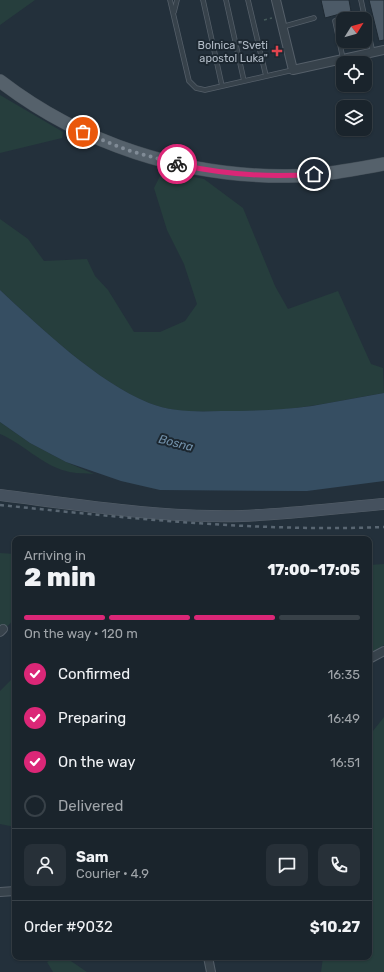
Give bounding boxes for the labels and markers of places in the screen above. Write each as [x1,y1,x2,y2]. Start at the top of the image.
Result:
place label: Bolnica "Sveti apostol Luka" [198,39,268,65]
marker: Bolnica "Sveti apostol Luka" [271,45,283,57]
pin [66,115,100,149]
pin [297,157,331,191]

